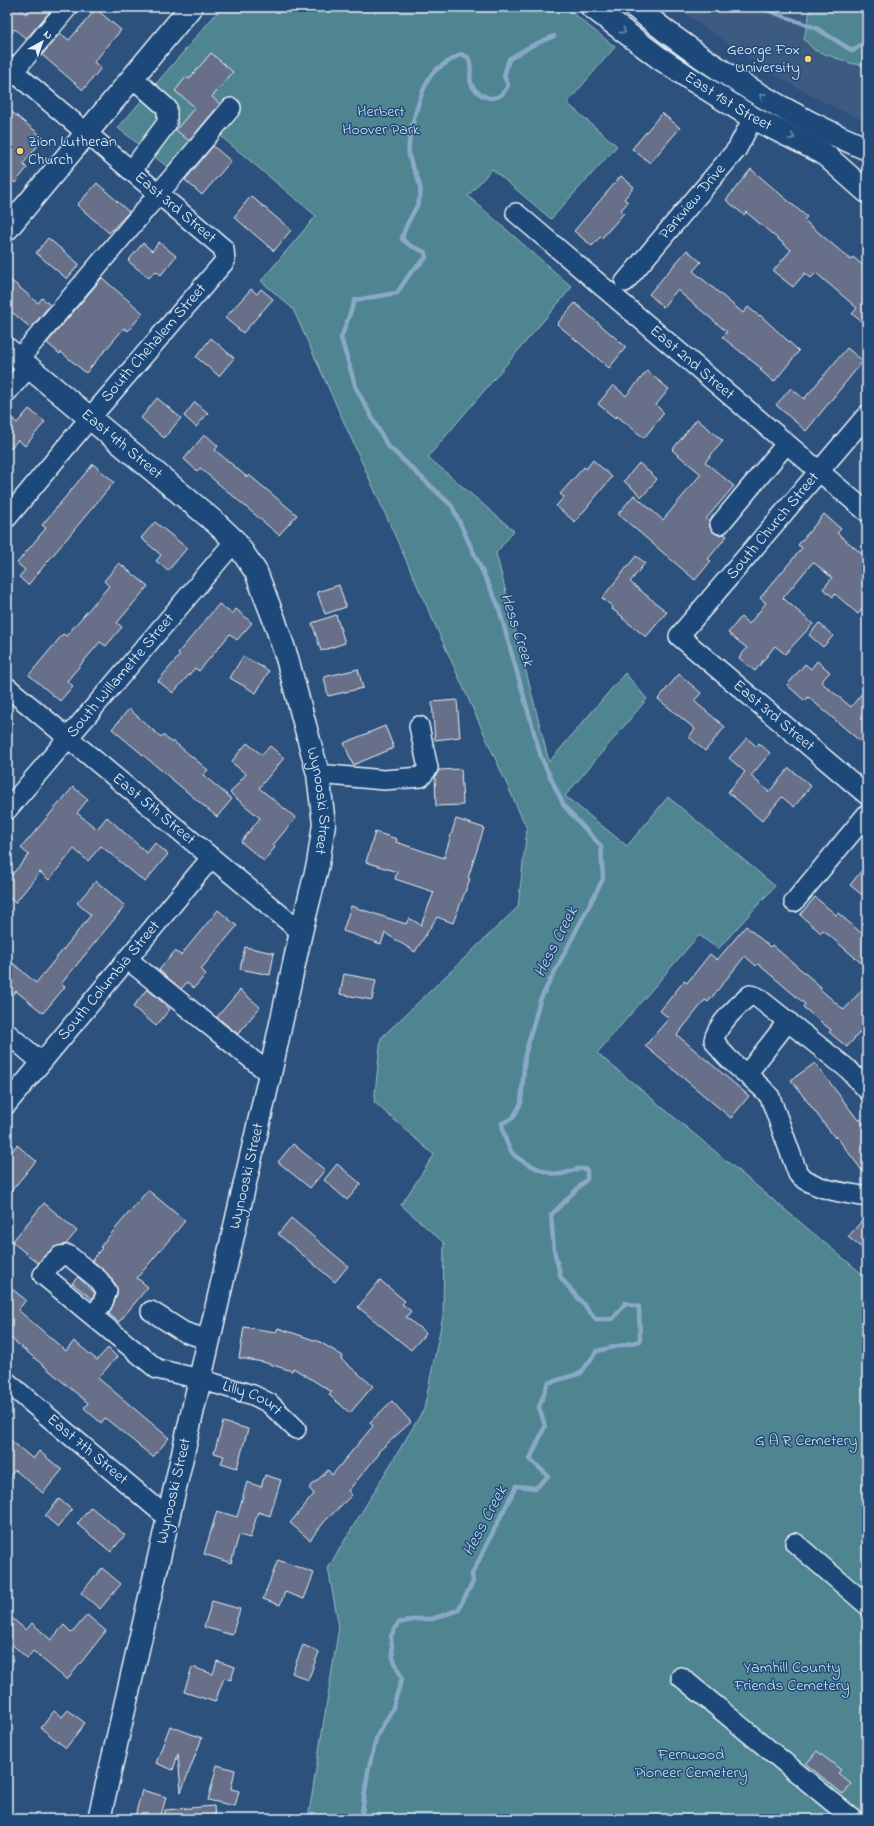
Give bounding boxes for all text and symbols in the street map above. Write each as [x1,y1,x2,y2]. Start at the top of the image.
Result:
north arrow [22,22,62,62]
one-way arrow [619,26,626,34]
text: N [40,27,56,44]
place label: George Fox University [727,38,800,80]
marker: George Fox University [803,54,813,64]
street label: East 1st Street [679,66,777,138]
one-way arrow [759,94,766,101]
park label: Herbert Hoover Park [342,100,421,142]
place label: Zion Lutheran Church [28,130,117,172]
one-way arrow [788,133,795,140]
marker: Zion Lutheran Church [15,146,25,156]
street label: Parkview Drive [653,158,732,245]
street label: East 3rd Street [129,166,222,250]
street label: South Chehalem Street [95,278,213,408]
street label: East 2nd Street [644,320,740,406]
street label: East 4th Street [75,403,168,486]
street label: South Church Street [721,466,826,585]
water label: Hess Creek [493,590,541,672]
street label: South Willamette Street [61,608,181,743]
street label: East 3rd Street [727,674,820,758]
street label: Wynooski Street [299,745,336,857]
street label: East 5th Street [107,767,201,852]
water label: Hess Creek [528,901,585,982]
street label: South Columbia Street [52,915,167,1046]
street label: Wynooski Street [223,1120,271,1231]
street label: Lilly Court [219,1374,288,1422]
street label: East 7th Street [41,1408,134,1492]
park label: G A R Cemetery [755,1429,857,1453]
street label: Wynooski Street [150,1435,198,1546]
water label: Hess Creek [456,1480,515,1561]
park label: Yamhill County Friends Cemetery [733,1656,850,1698]
park label: Fernwood Pioneer Cemetery [635,1743,747,1785]

